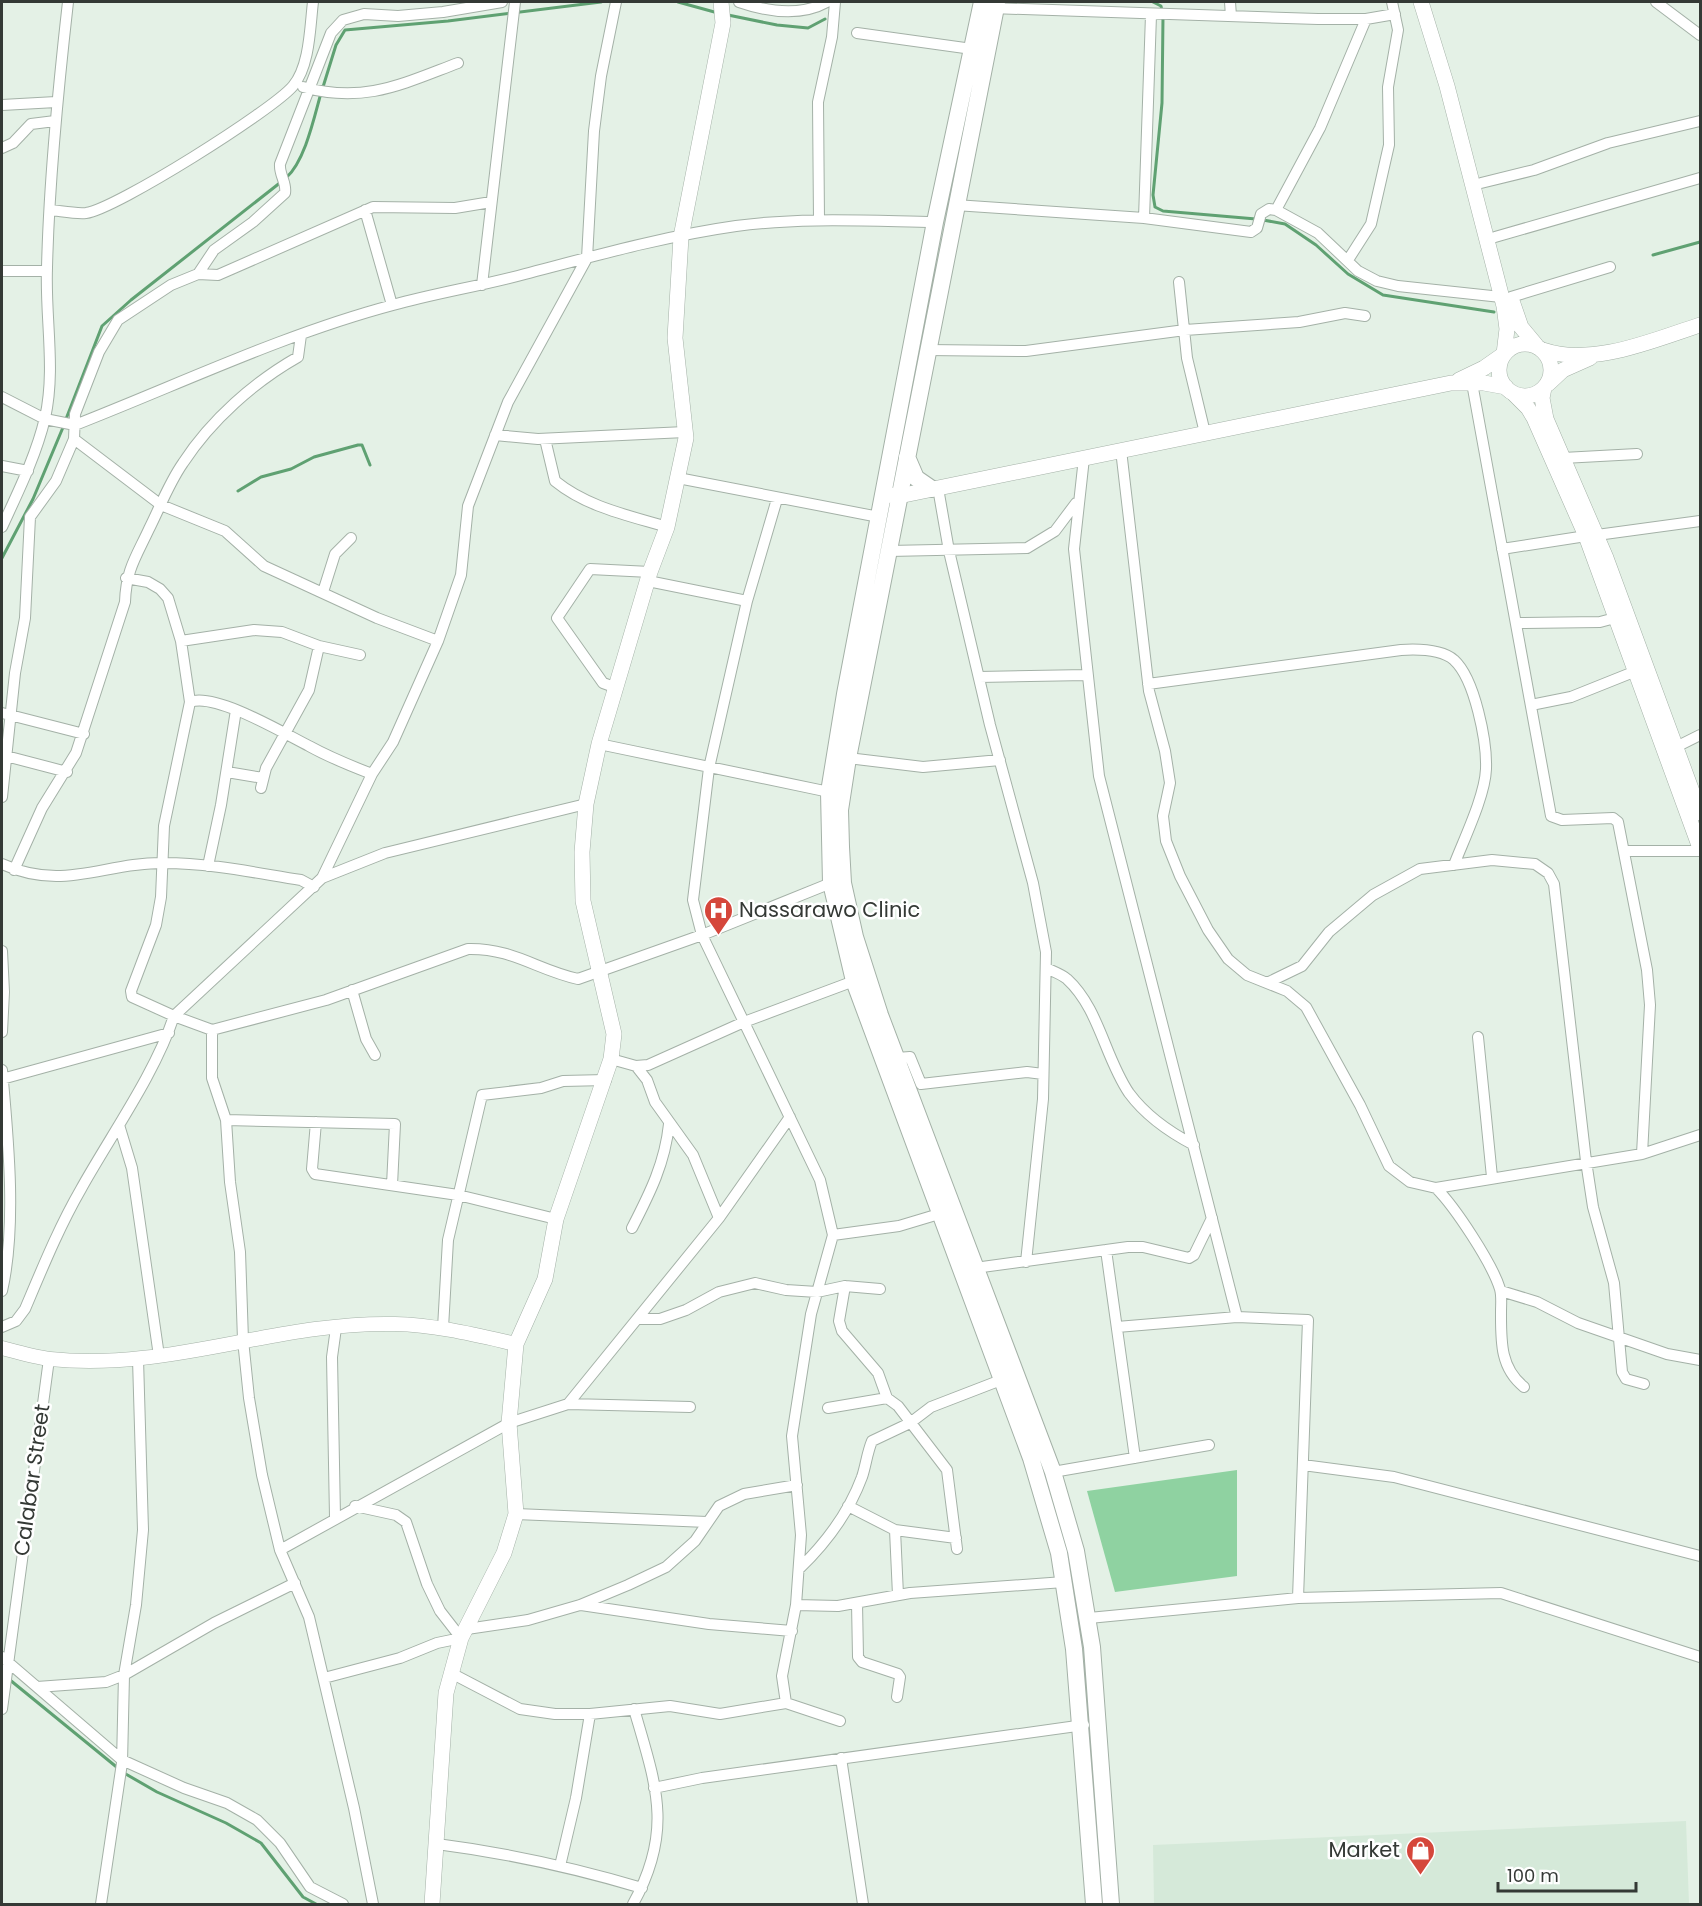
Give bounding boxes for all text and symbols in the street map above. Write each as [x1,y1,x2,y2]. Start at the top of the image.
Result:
hospital icon: Nassarawo Clinic [702,894,734,936]
place label: Nassarawo Clinic [739,895,920,924]
street label: Calabar Street [6,1402,57,1558]
shop icon: Market [1405,1834,1437,1876]
place label: Market [1328,1835,1400,1864]
scale bar [1498,1855,1636,1893]
text: 100 m [1507,1863,1559,1888]

